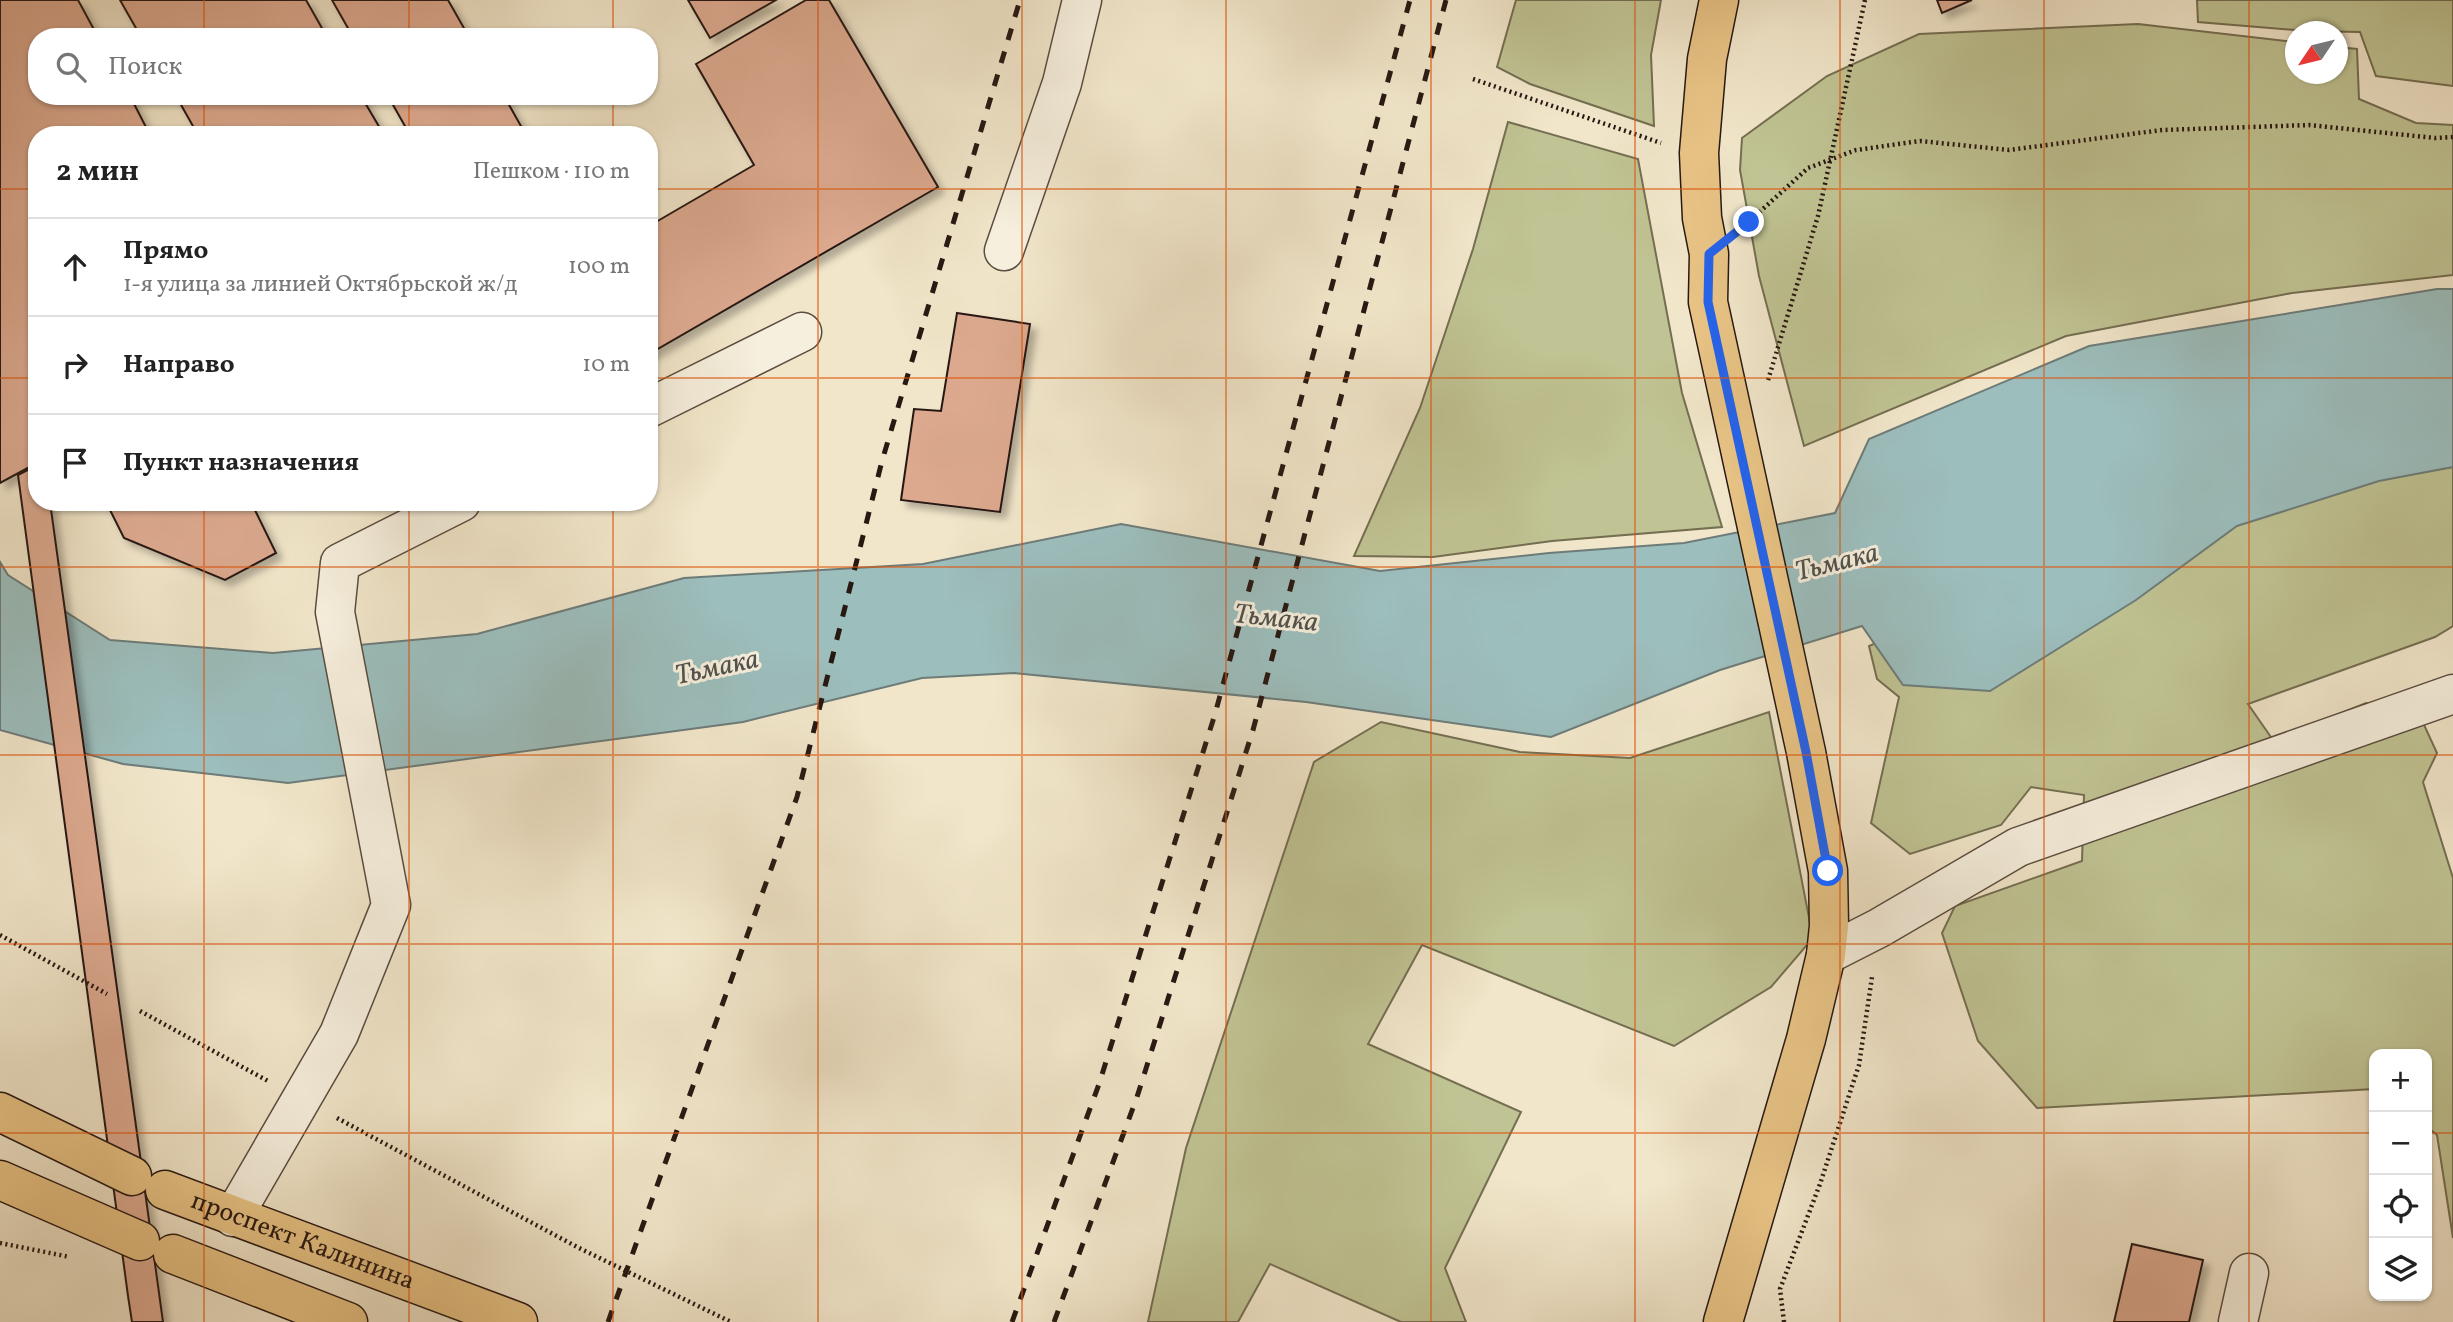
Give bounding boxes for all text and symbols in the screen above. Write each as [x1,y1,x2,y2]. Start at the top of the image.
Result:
north arrow [2285,21,2348,84]
search box [28,28,658,105]
icon: search [52,48,90,86]
text: Поиск [108,49,182,85]
text: 2 мин [56,151,139,193]
text: Пешком · 110 m [473,156,630,188]
route end [1733,206,1764,237]
text: Прямо [123,233,208,269]
icon: ahead [56,248,94,286]
text: 100 m [568,251,630,283]
text: 1-я улица за линией Октябрьской ж/д [123,269,517,301]
icon: right [56,346,94,384]
text: Направо [123,347,235,383]
text: 10 m [582,349,630,381]
icon: arrive [56,444,94,482]
text: Пункт назначения [123,445,359,481]
water label: Тьмака [1791,534,1883,592]
water label: Тьмака [1232,595,1320,643]
water label: Тьмака [672,640,762,696]
route start [1812,855,1843,886]
map controls [2369,1049,2432,1301]
button: + [2369,1049,2432,1112]
button: − [2369,1112,2432,1175]
button: locate [2369,1175,2432,1238]
street label: проспект Калинина [186,1183,420,1300]
button: layers [2369,1238,2432,1301]

